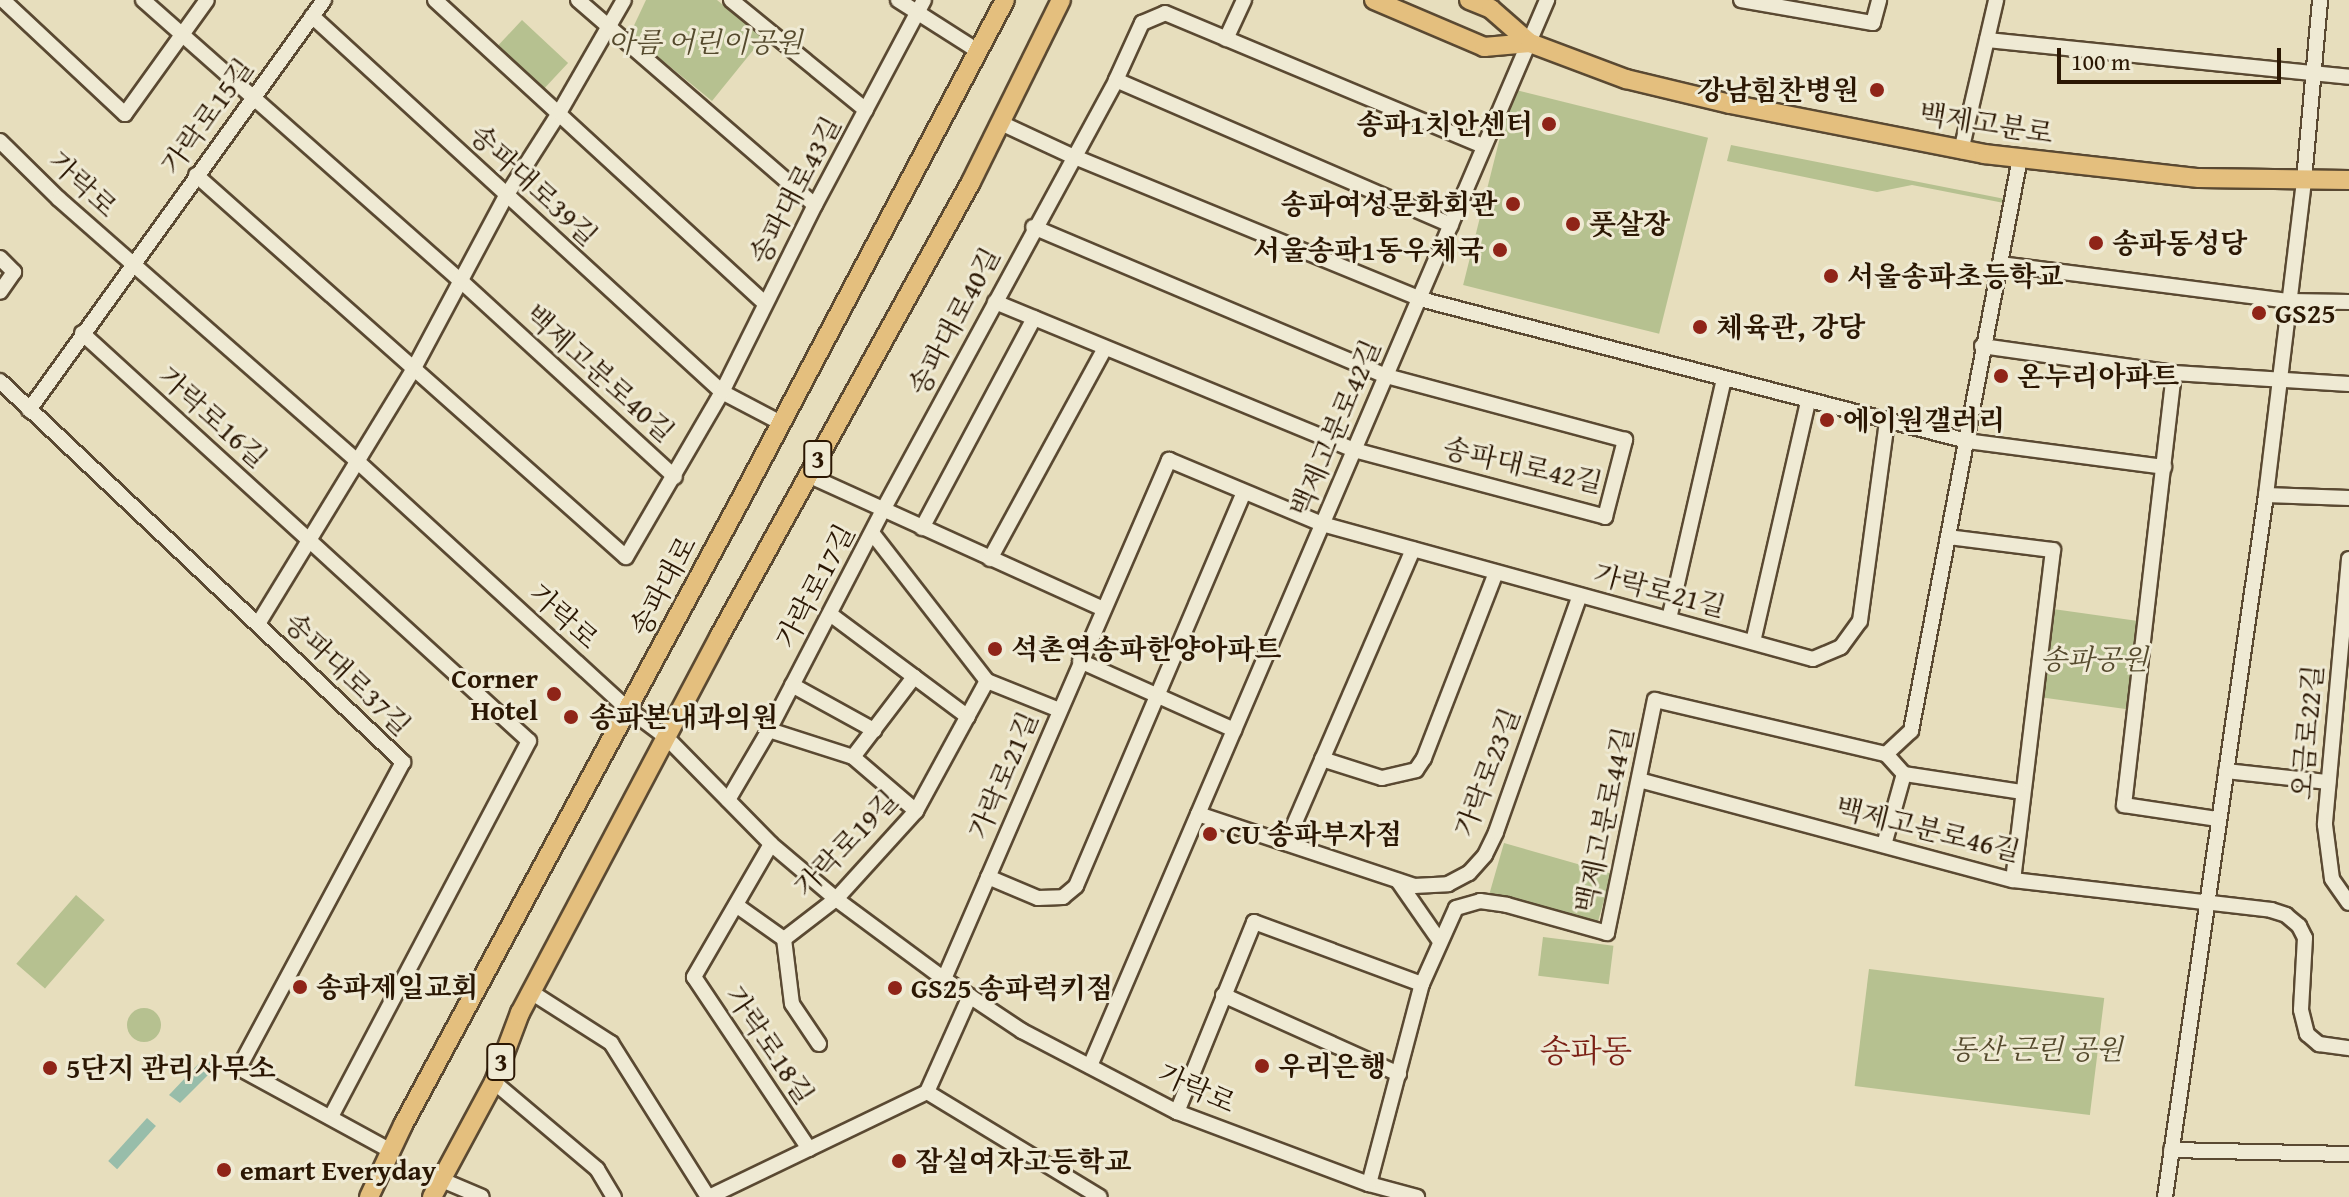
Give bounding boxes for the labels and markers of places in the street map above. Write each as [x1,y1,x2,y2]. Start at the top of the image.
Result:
place label: 강남힘찬병원 [1697,73,1859,107]
marker: 강남힘찬병원 [1866,79,1888,101]
place label: 송파1치안센터 [1356,107,1533,141]
marker: 송파1치안센터 [1540,115,1558,133]
place label: 송파여성문화회관 [1281,187,1497,221]
marker: 송파여성문화회관 [1504,195,1522,213]
place label: 풋살장 [1589,207,1670,241]
marker: 풋살장 [1564,215,1582,233]
place label: 송파동성당 [2112,226,2247,260]
place label: 서울송파1동우체국 [1253,233,1484,267]
marker: 송파동성당 [2087,234,2105,252]
marker: 서울송파1동우체국 [1491,241,1509,259]
place label: 서울송파초등학교 [1847,259,2063,293]
marker: 서울송파초등학교 [1822,267,1840,285]
place label: GS25 [2275,296,2336,330]
marker: GS25 [2250,304,2268,322]
place label: 체육관, 강당 [1716,310,1865,344]
marker: 체육관, 강당 [1691,318,1709,336]
place label: 온누리아파트 [2017,359,2179,393]
marker: 온누리아파트 [1992,367,2010,385]
place label: 에이원갤러리 [1843,403,2005,437]
marker: 에이원갤러리 [1818,411,1836,429]
place label: 석촌역송파한양아파트 [1011,632,1281,666]
marker: 석촌역송파한양아파트 [986,640,1004,658]
place label: Corner Hotel [451,661,538,727]
marker: Corner Hotel [545,685,563,703]
place label: 송파본내과의원 [589,700,778,734]
marker: 송파본내과의원 [560,706,582,728]
place label: CU 송파부자점 [1226,817,1402,851]
marker: CU 송파부자점 [1201,825,1219,843]
place label: 송파제일교회 [316,970,478,1004]
place label: GS25 송파럭키점 [911,971,1113,1005]
marker: 송파제일교회 [291,978,309,996]
marker: GS25 송파럭키점 [886,979,904,997]
place label: 우리은행 [1278,1049,1386,1083]
place label: 5단지 관리사무소 [66,1051,276,1085]
marker: 우리은행 [1253,1057,1271,1075]
marker: 5단지 관리사무소 [41,1059,59,1077]
place label: 잠실여자고등학교 [915,1144,1131,1178]
marker: 잠실여자고등학교 [890,1152,908,1170]
place label: emart Everyday [240,1153,436,1187]
marker: emart Everyday [215,1161,233,1179]

